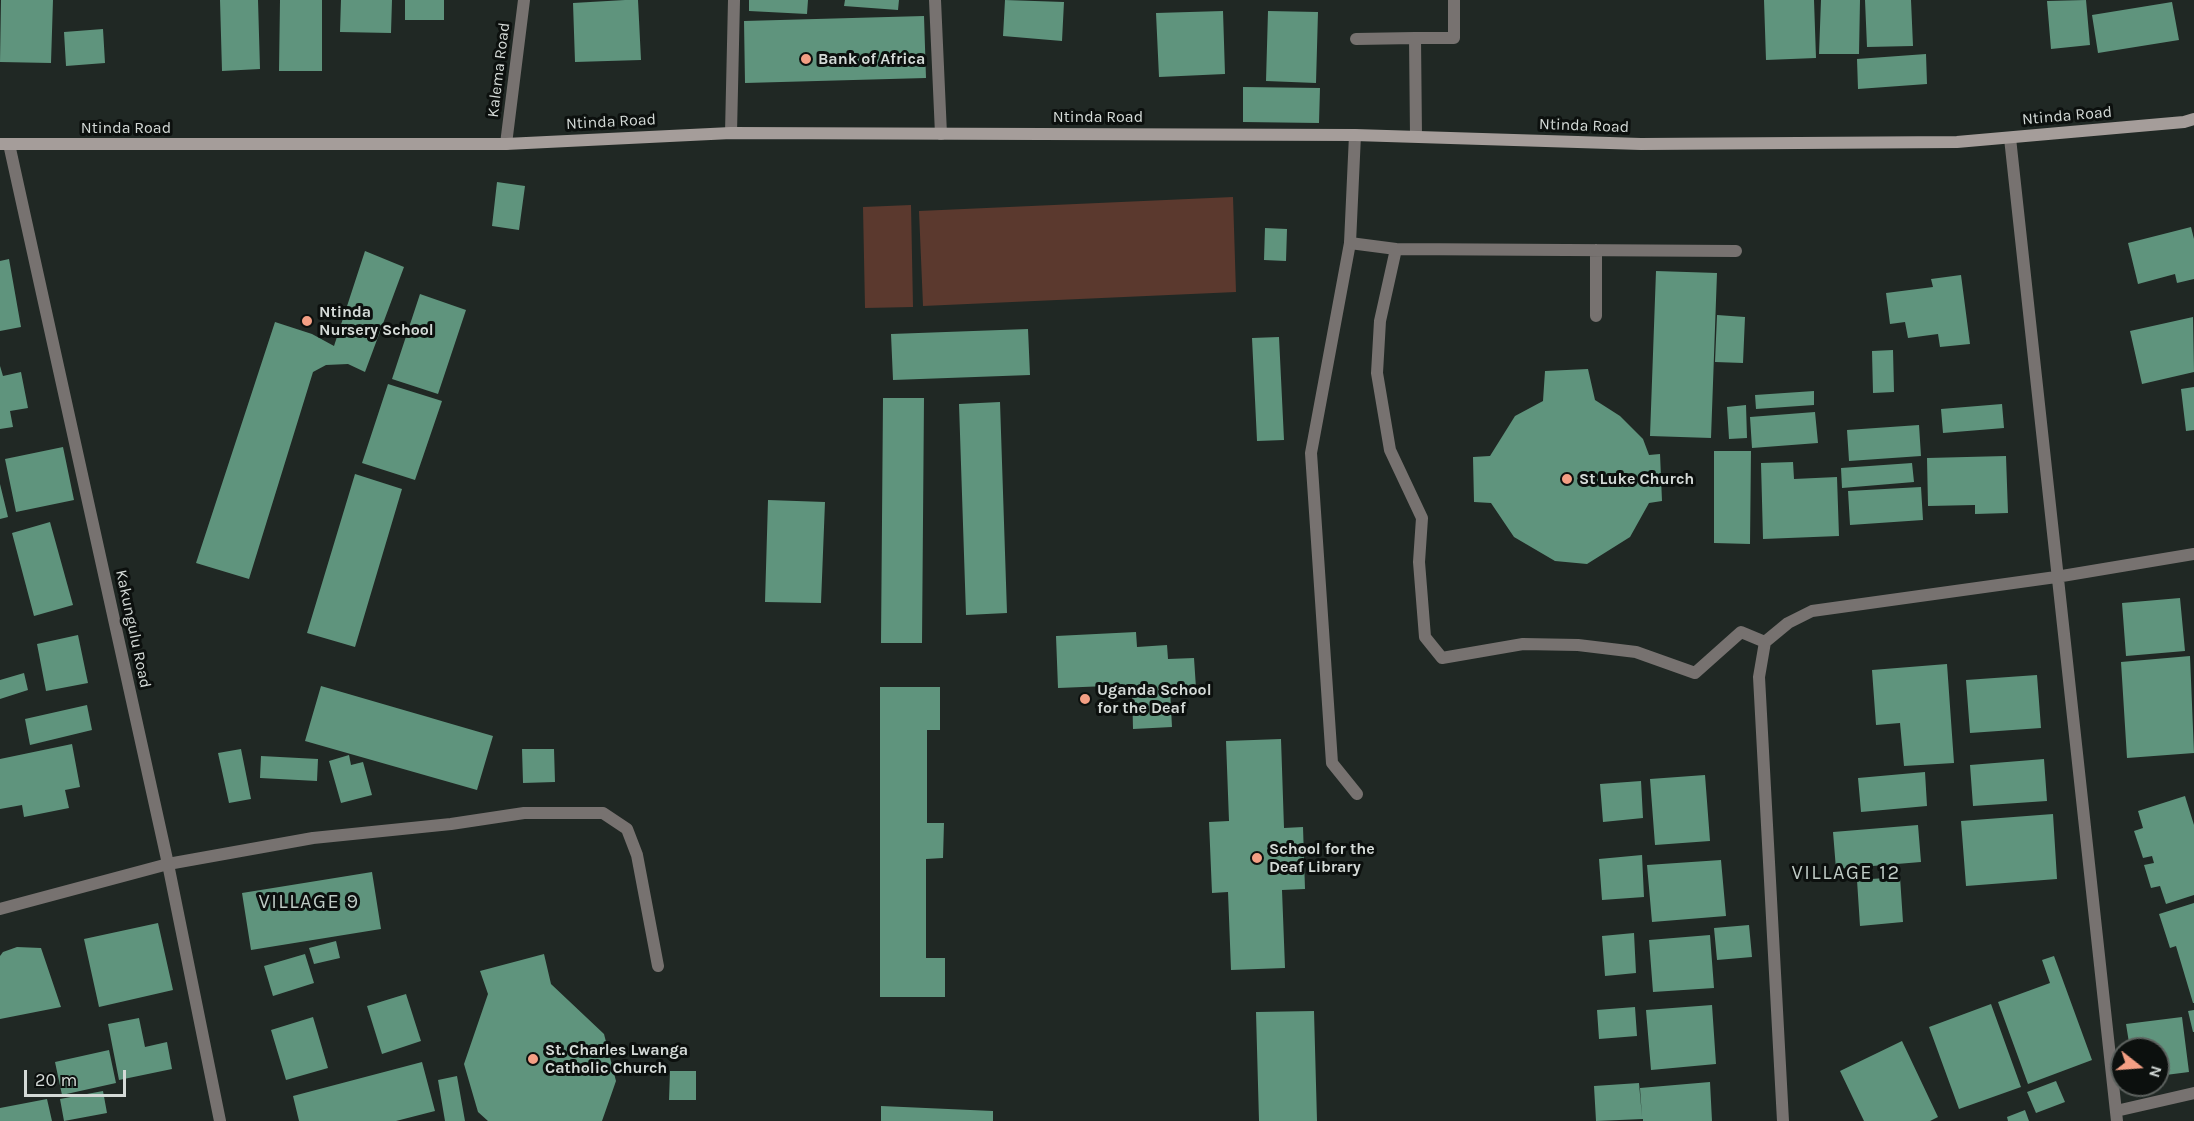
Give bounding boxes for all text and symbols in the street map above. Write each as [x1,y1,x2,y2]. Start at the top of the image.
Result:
street label: Kalema Road [484,21,514,119]
place label: Bank of Africa [818,49,925,69]
marker: Bank of Africa [799,52,813,66]
street label: Ntinda Road [2021,103,2113,129]
street label: Ntinda Road [1053,107,1143,127]
street label: Ntinda Road [565,110,657,134]
street label: Ntinda Road [1539,115,1629,137]
street label: Ntinda Road [81,118,171,138]
place label: Ntinda Nursery School [319,302,434,340]
marker: Ntinda Nursery School [300,314,314,328]
place label: St Luke Church [1579,469,1694,489]
marker: St Luke Church [1560,472,1574,486]
street label: Kakungulu Road [111,568,155,690]
place label: Uganda School for the Deaf [1097,680,1212,718]
marker: Uganda School for the Deaf [1078,692,1092,706]
place label: School for the Deaf Library [1269,839,1375,877]
marker: School for the Deaf Library [1250,851,1264,865]
district label: VILLAGE 12 [1791,861,1901,885]
district label: VILLAGE 9 [258,890,360,914]
north arrow [2110,1037,2170,1097]
place label: St. Charles Lwanga Catholic Church [545,1040,688,1078]
marker: St. Charles Lwanga Catholic Church [526,1052,540,1066]
scale bar [27,1058,129,1096]
text: N [2145,1064,2167,1080]
text: 20 m [35,1069,77,1091]

